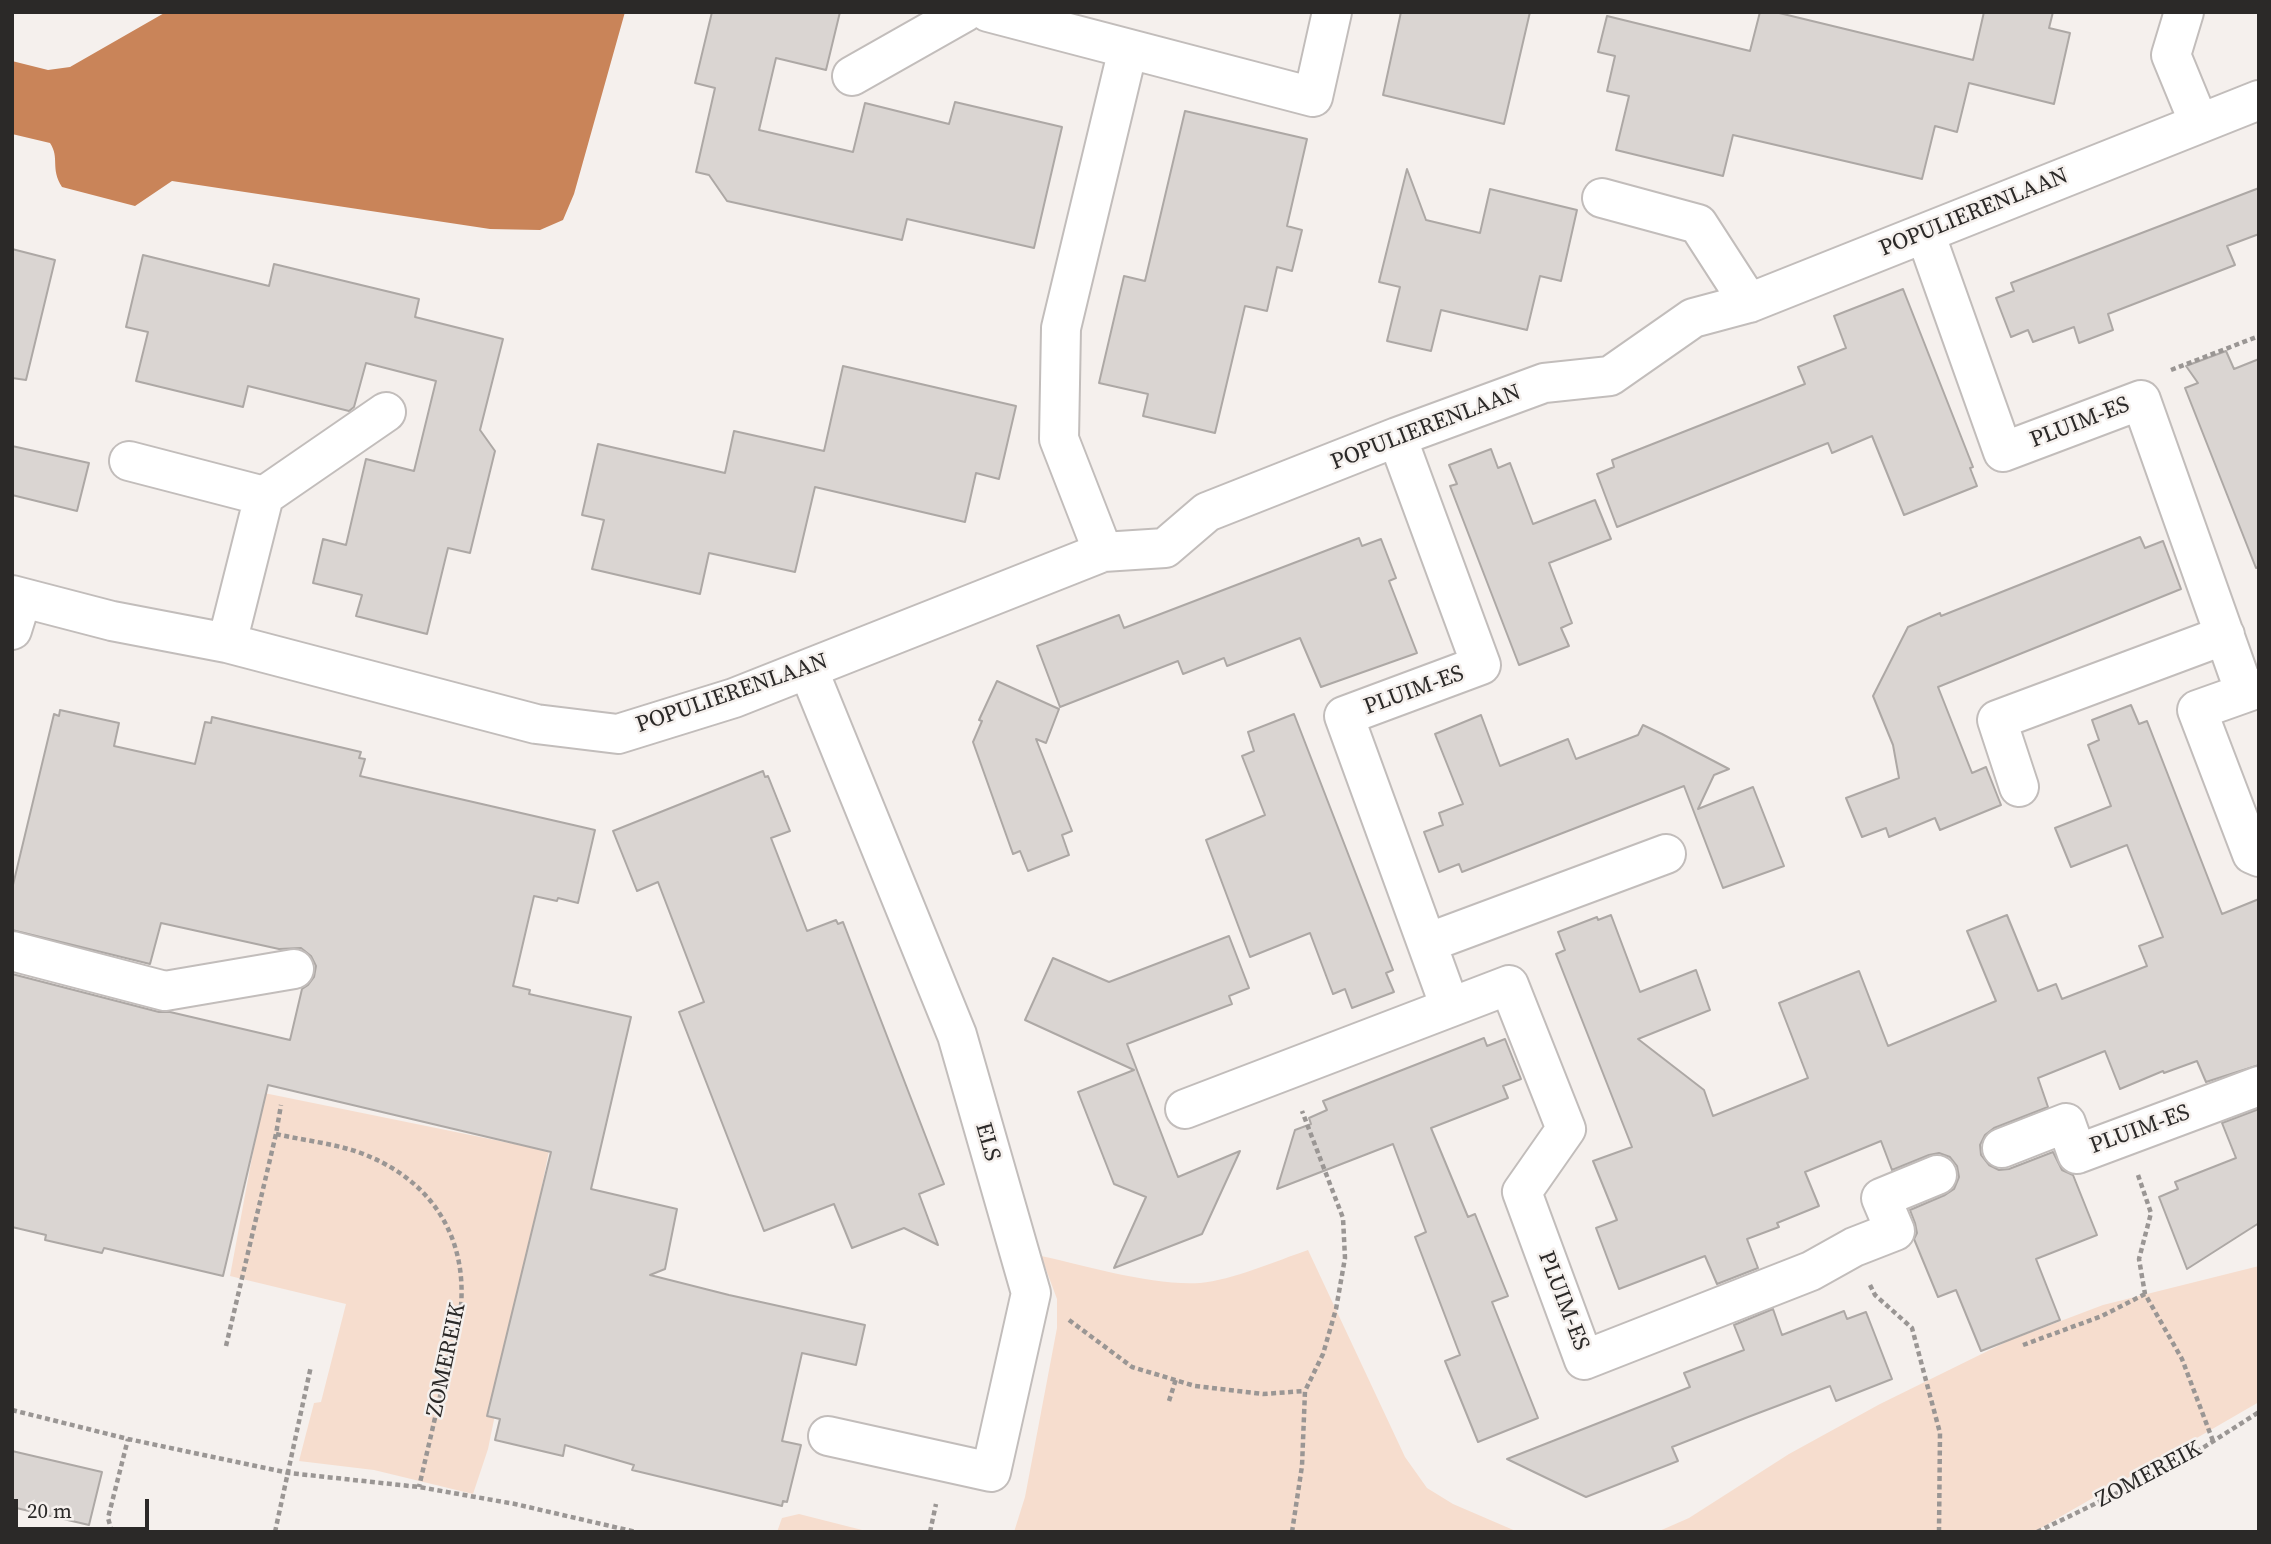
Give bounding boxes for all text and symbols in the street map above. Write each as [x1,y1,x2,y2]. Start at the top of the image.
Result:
street label: POPULIERENLAAN [1876,163,2072,263]
street label: POPULIERENLAAN [1327,379,1525,477]
street label: PLUIM-ES [2026,391,2134,455]
street label: POPULIERENLAAN [633,648,831,740]
street label: PLUIM-ES [1360,660,1468,722]
street label: PLUIM-ES [2086,1099,2194,1161]
street label: ELS [968,1119,1006,1165]
street label: PLUIM-ES [1531,1247,1595,1355]
street label: ZOMEREIK [421,1301,473,1419]
street label: ZOMEREIK [2091,1436,2207,1514]
scale bar [18,1484,152,1528]
text: 20 m [27,1496,72,1525]

